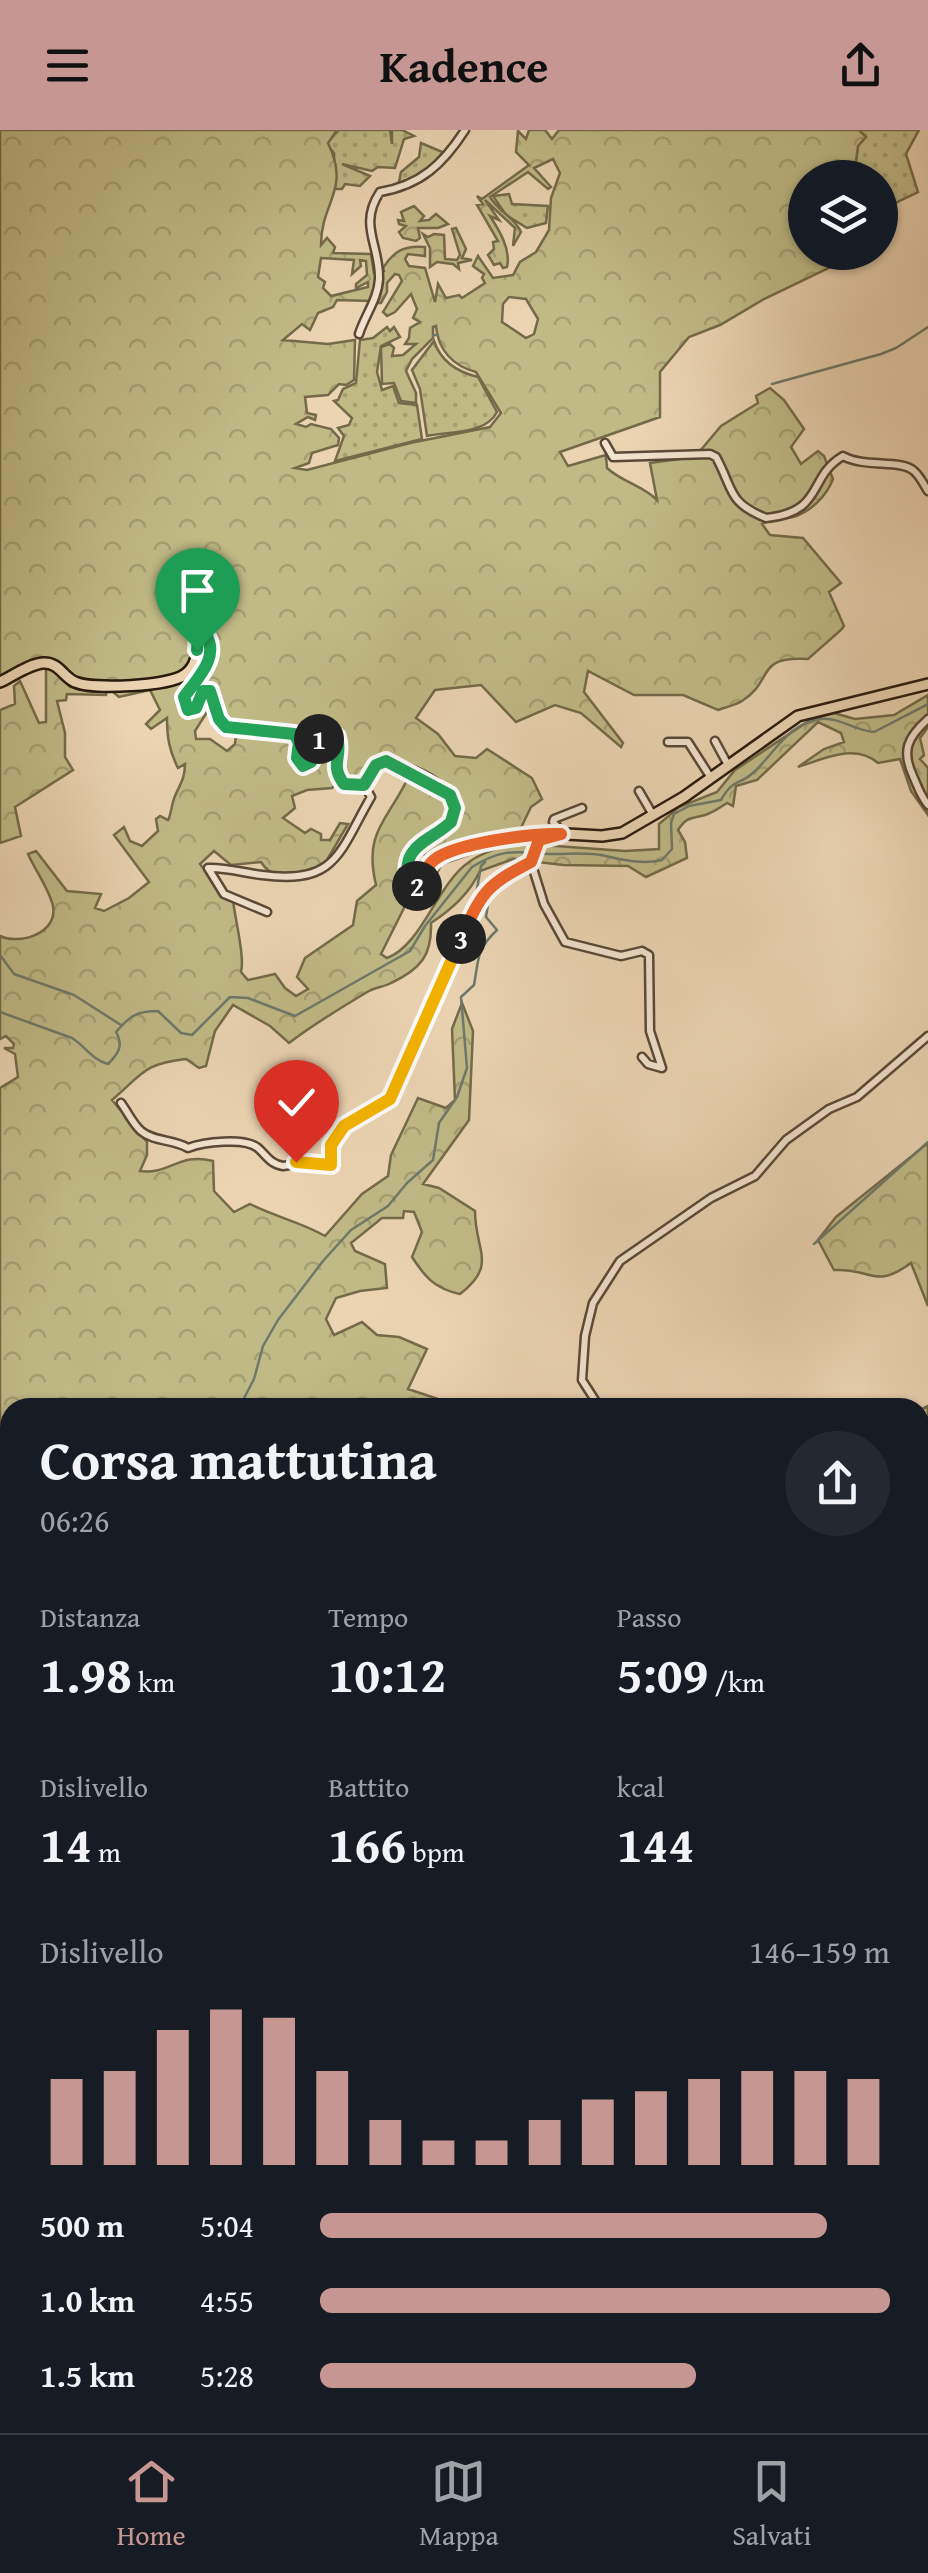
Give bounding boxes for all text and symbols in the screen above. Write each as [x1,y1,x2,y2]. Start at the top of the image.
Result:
text: Kadence [380,33,548,98]
icon: menu [40,38,95,93]
icon: share [833,38,888,93]
map controls [788,160,898,270]
button: layers [788,160,898,270]
pin [155,548,240,651]
icon: arrive [170,563,225,618]
pin: 1 [294,714,344,764]
text: 1 [312,718,326,759]
pin: 2 [392,861,442,911]
text: 2 [410,865,424,906]
pin: 3 [436,914,486,964]
text: 3 [454,918,468,959]
pin [254,1060,339,1163]
icon: check [269,1075,324,1130]
text: Corsa mattutina [40,1419,437,1499]
button: share [785,1431,890,1536]
text: 06:26 [40,1497,109,1544]
text: Distanza [40,1596,140,1637]
text: Tempo [328,1596,408,1637]
text: Passo [617,1596,681,1637]
text: 1.98 [40,1637,132,1710]
text: 10:12 [328,1637,446,1710]
text: 5:09 [617,1637,709,1710]
text: km [132,1661,175,1702]
text: /km [709,1661,765,1702]
text: Dislivello [40,1766,148,1807]
text: Battito [328,1766,409,1807]
text: kcal [617,1766,664,1807]
text: 14 [40,1807,92,1880]
text: 166 [328,1807,406,1880]
text: 144 [617,1807,694,1880]
text: m [92,1831,121,1872]
text: bpm [406,1831,465,1872]
text: Dislivello [40,1928,164,1975]
text: 146–159 m [749,1928,890,1975]
text: 500 m [40,2202,124,2249]
text: 5:04 [200,2202,254,2249]
text: 1.0 km [40,2277,135,2324]
text: 4:55 [200,2277,254,2324]
text: 1.5 km [40,2352,135,2399]
text: 5:28 [200,2352,254,2399]
tab: Home [117,2454,186,2555]
tab: Mappa [419,2454,499,2555]
tab: Salvati [732,2454,811,2555]

